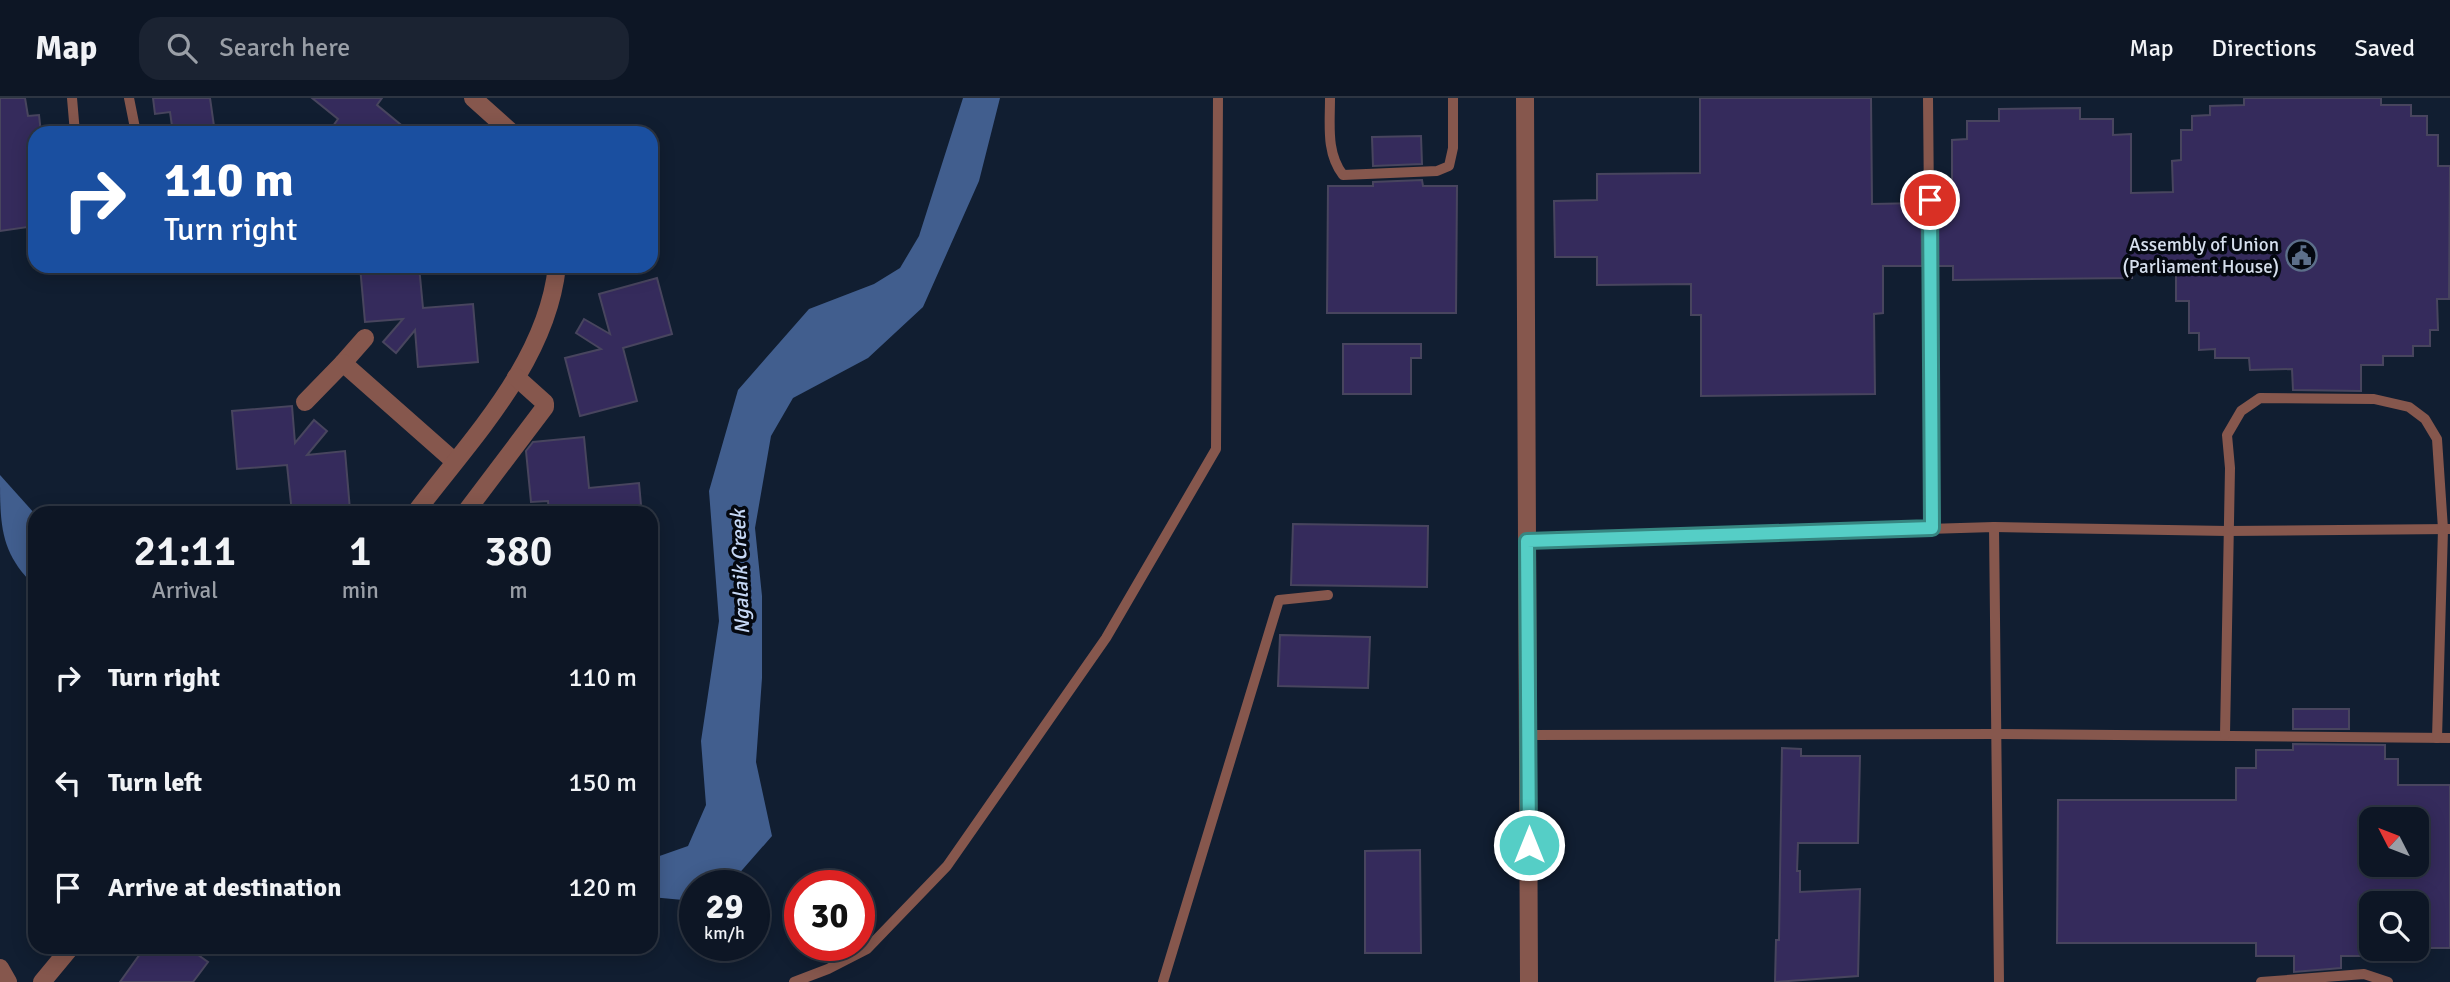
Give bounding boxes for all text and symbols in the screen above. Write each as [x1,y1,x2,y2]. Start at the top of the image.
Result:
search box [139,17,629,80]
text: Map [35,28,97,69]
icon: search [163,29,201,67]
text: Search here [219,32,350,64]
text: Map [2129,33,2174,63]
text: Directions [2212,33,2317,63]
text: Saved [2355,33,2415,63]
text: 110 m [164,150,294,210]
icon: right [49,154,140,245]
pin [1900,170,1960,230]
icon: arrive [1911,181,1949,219]
text: Turn right [164,210,297,249]
place label: Assembly of Union (Parliament House) [2122,233,2279,279]
public building icon: Assembly of Union (Parliament House) [2285,238,2319,272]
water label: Ngalaik Creek [725,506,755,635]
text: 21:11 [134,526,236,577]
text: 1 [349,526,372,577]
text: 380 [484,526,552,577]
text: Arrival [152,576,218,605]
text: min [342,576,379,605]
text: m [509,576,528,605]
icon: right [49,659,87,697]
text: Turn right [108,662,220,694]
text: 110 m [568,662,637,694]
icon: left [49,764,87,802]
text: Turn left [108,767,202,799]
text: 150 m [568,767,637,799]
north arrow [2359,807,2429,877]
map controls [2359,807,2429,961]
position arrow [1492,808,1566,882]
icon: arrive [49,869,87,907]
speed limit sign: 30 [784,870,875,961]
text: Arrive at destination [108,872,341,904]
text: 120 m [568,872,637,904]
text: 29 [706,885,743,928]
button: search [2359,891,2429,961]
text: km/h [704,922,745,944]

